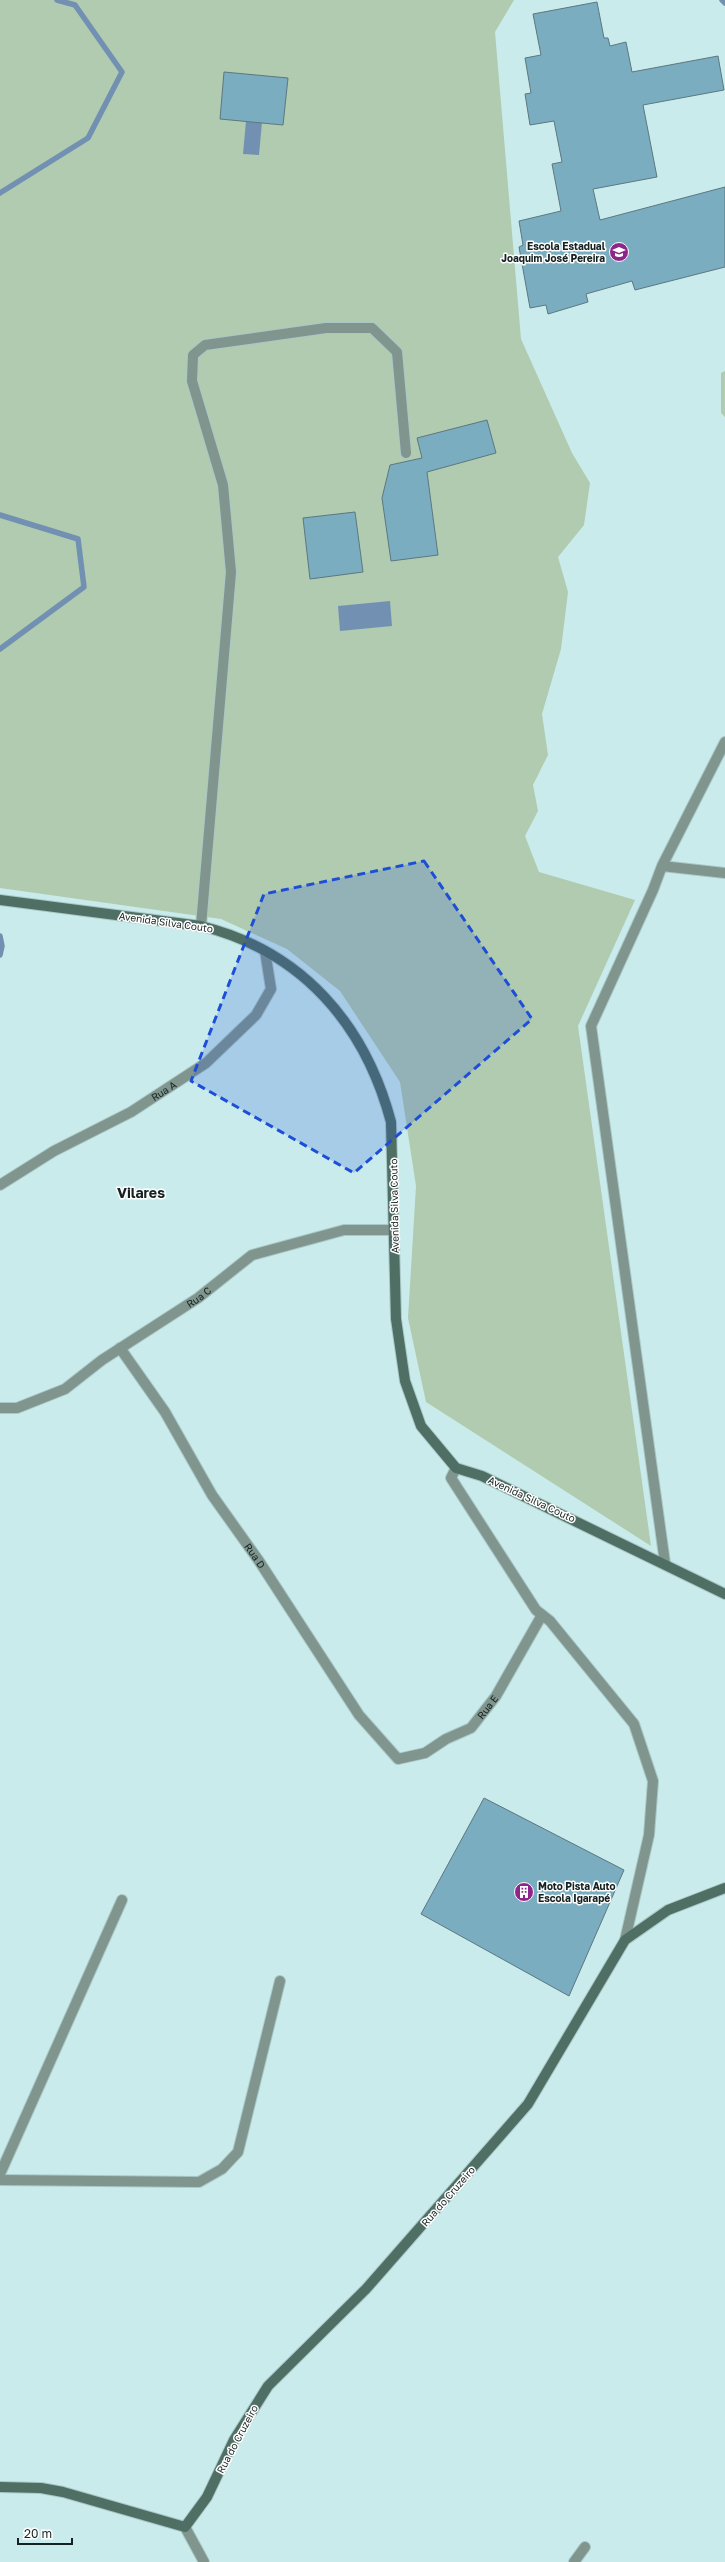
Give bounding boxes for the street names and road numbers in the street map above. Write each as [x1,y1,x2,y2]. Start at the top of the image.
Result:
street label: Avenida Silva Couto [118,909,214,935]
street label: Rua A [149,1078,179,1103]
street label: Avenida Silva Couto [387,1158,401,1254]
street label: Rua C [184,1284,214,1310]
street label: Avenida Silva Couto [486,1474,578,1524]
street label: Rua D [242,1541,268,1570]
street label: Rua E [474,1693,500,1721]
street label: Rua do Cruzeiro [419,2164,477,2228]
street label: Rua do Cruzeiro [214,2403,260,2475]

